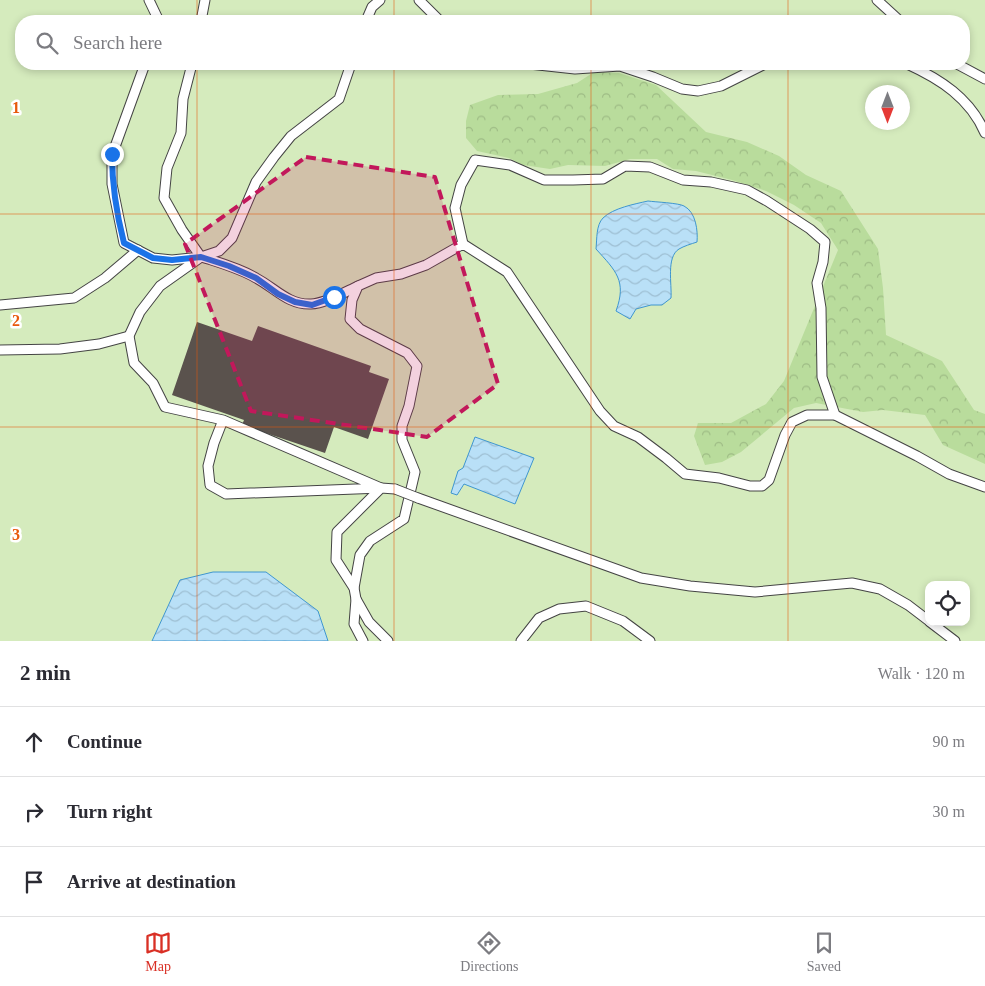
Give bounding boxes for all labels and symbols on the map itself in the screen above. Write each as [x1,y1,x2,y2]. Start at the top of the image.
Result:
north arrow [865,85,910,130]
text: 1 [12,99,20,116]
route end [101,143,124,166]
route start [323,286,346,309]
text: 2 [12,312,20,329]
text: 3 [12,526,20,543]

